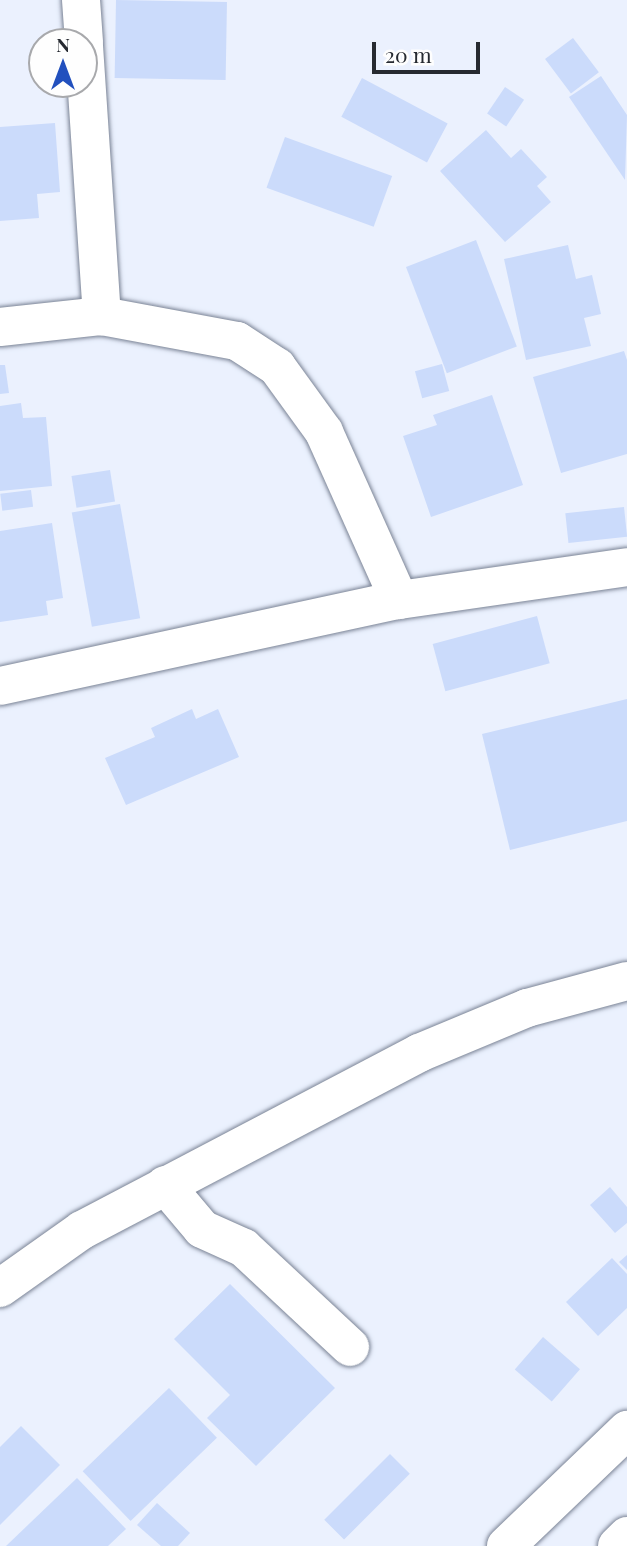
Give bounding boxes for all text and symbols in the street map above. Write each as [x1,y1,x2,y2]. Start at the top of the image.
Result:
north arrow [28,28,98,98]
scale bar [375,28,484,72]
text: N [56,31,70,57]
text: 20 m [385,40,432,68]

